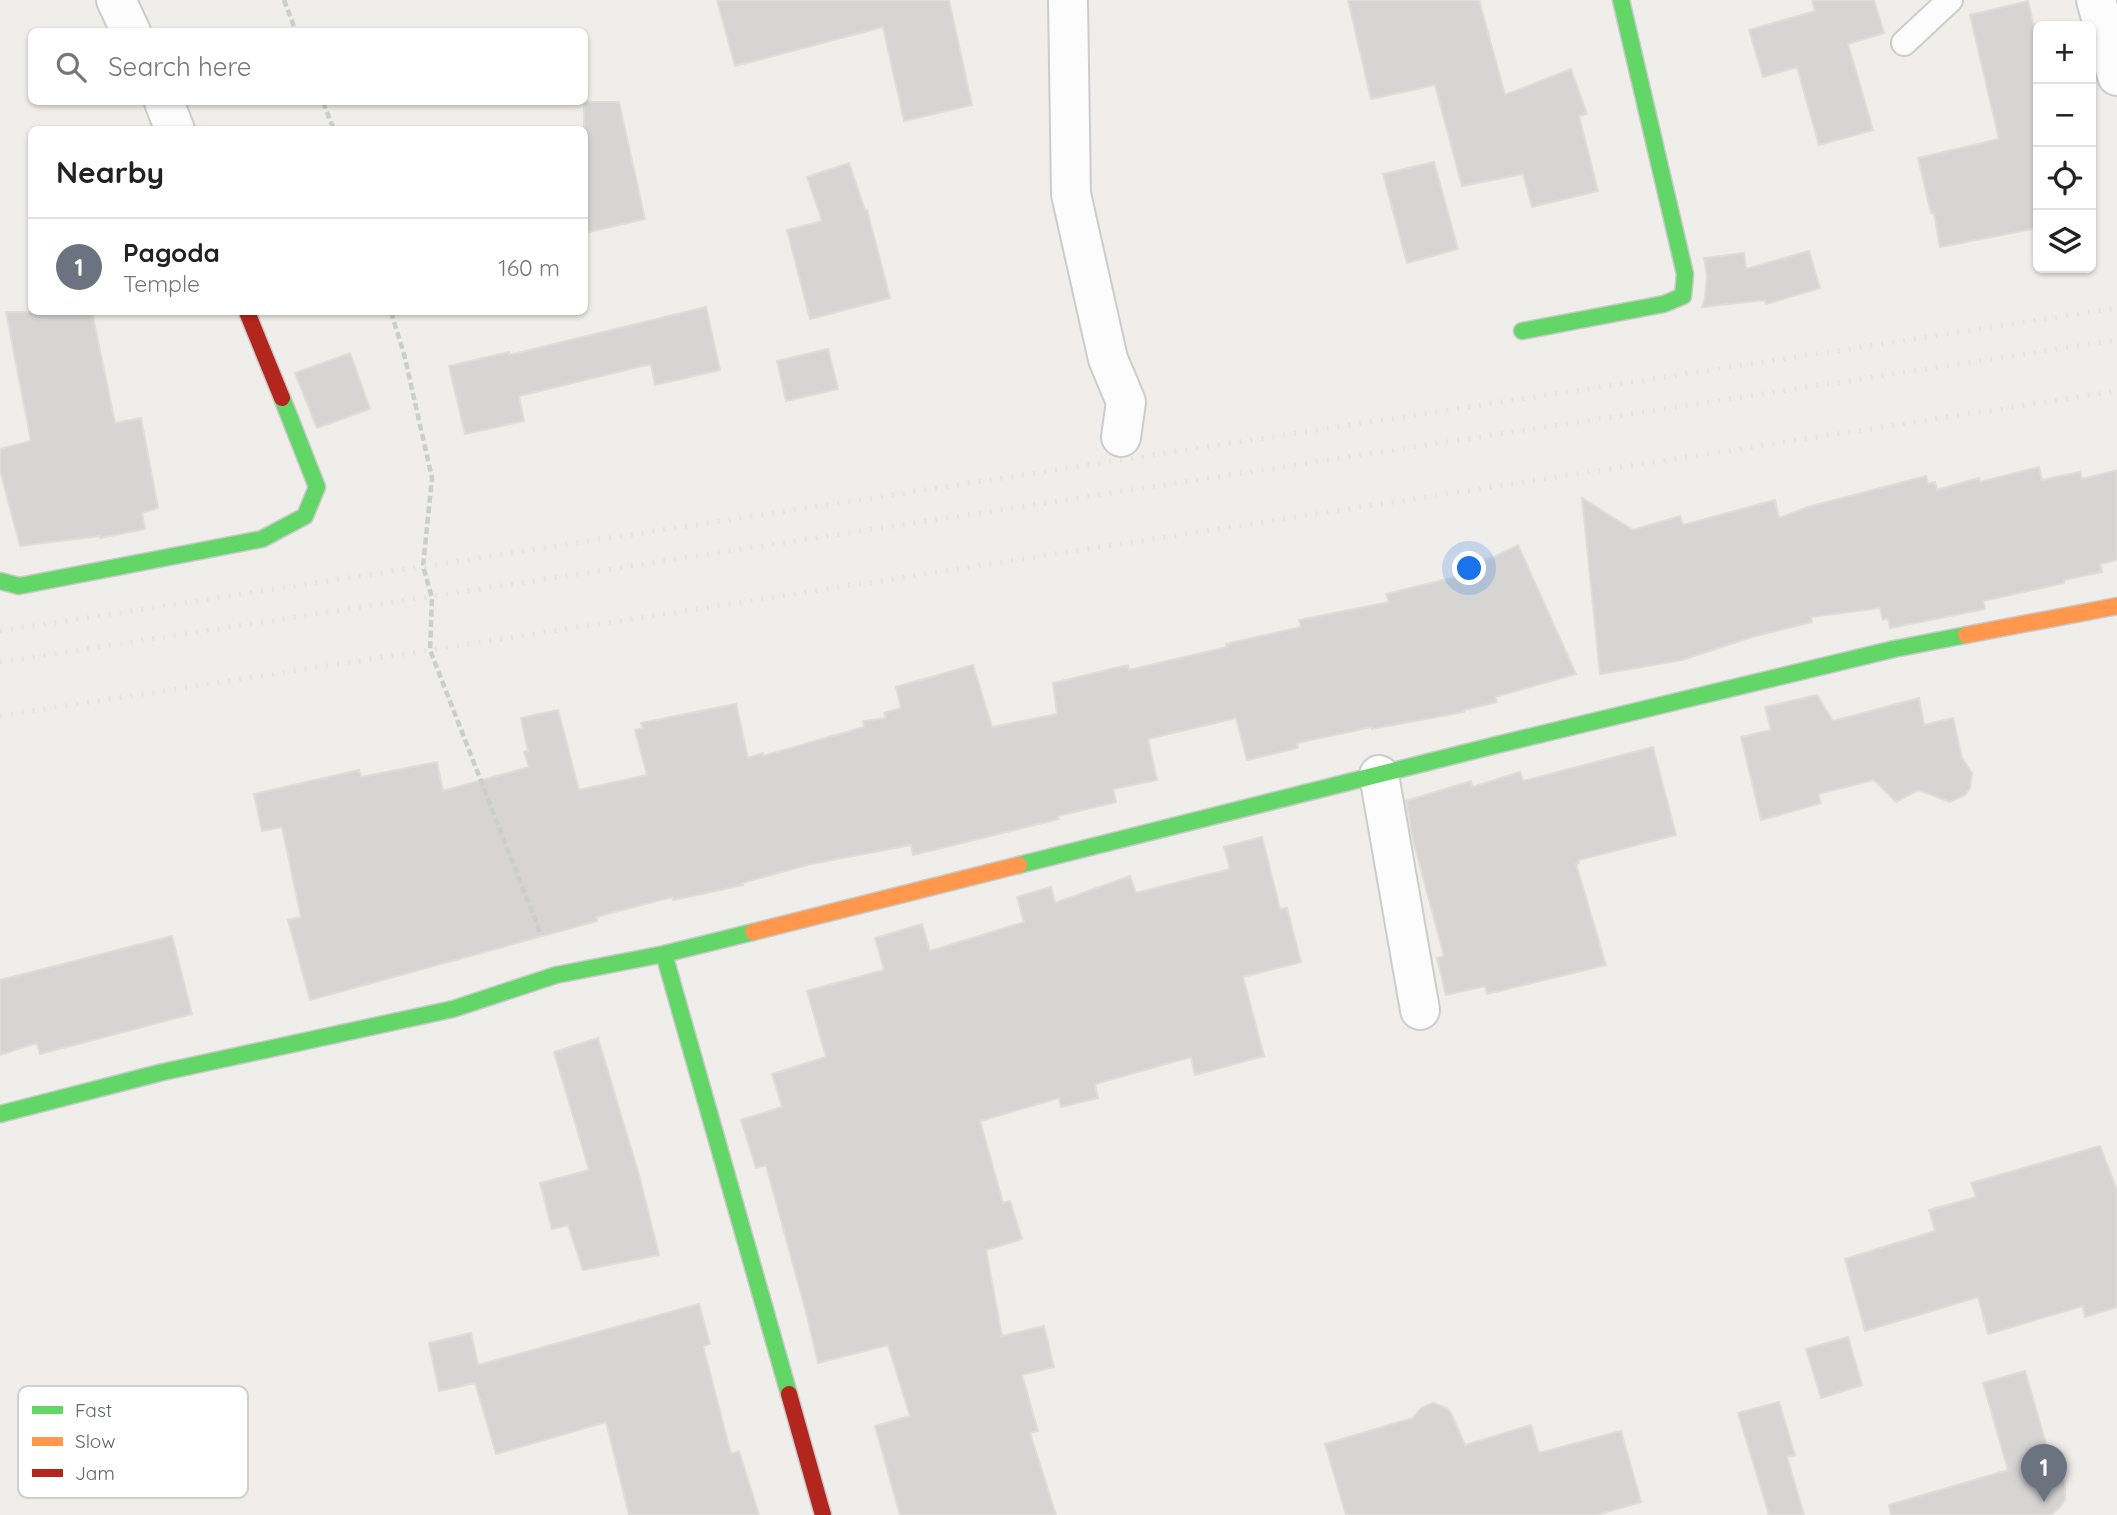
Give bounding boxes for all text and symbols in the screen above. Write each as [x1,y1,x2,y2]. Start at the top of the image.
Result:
map controls [2033,21,2096,273]
button: + [2033,21,2096,84]
search box [28,28,588,105]
icon: search [52,48,90,86]
text: Search here [108,50,252,83]
button: − [2033,84,2096,147]
button: locate [2033,147,2096,210]
text: Nearby [56,153,164,191]
button: layers [2033,210,2096,273]
text: Pagoda [123,236,220,269]
text: 1 [75,253,83,282]
text: 160 m [498,253,560,282]
text: Temple [123,269,200,298]
your location [1452,551,1486,585]
legend [18,1386,248,1498]
text: Fast [75,1398,112,1422]
text: Slow [75,1429,116,1453]
pin: 1 [2021,1444,2067,1502]
text: Jam [75,1461,115,1485]

